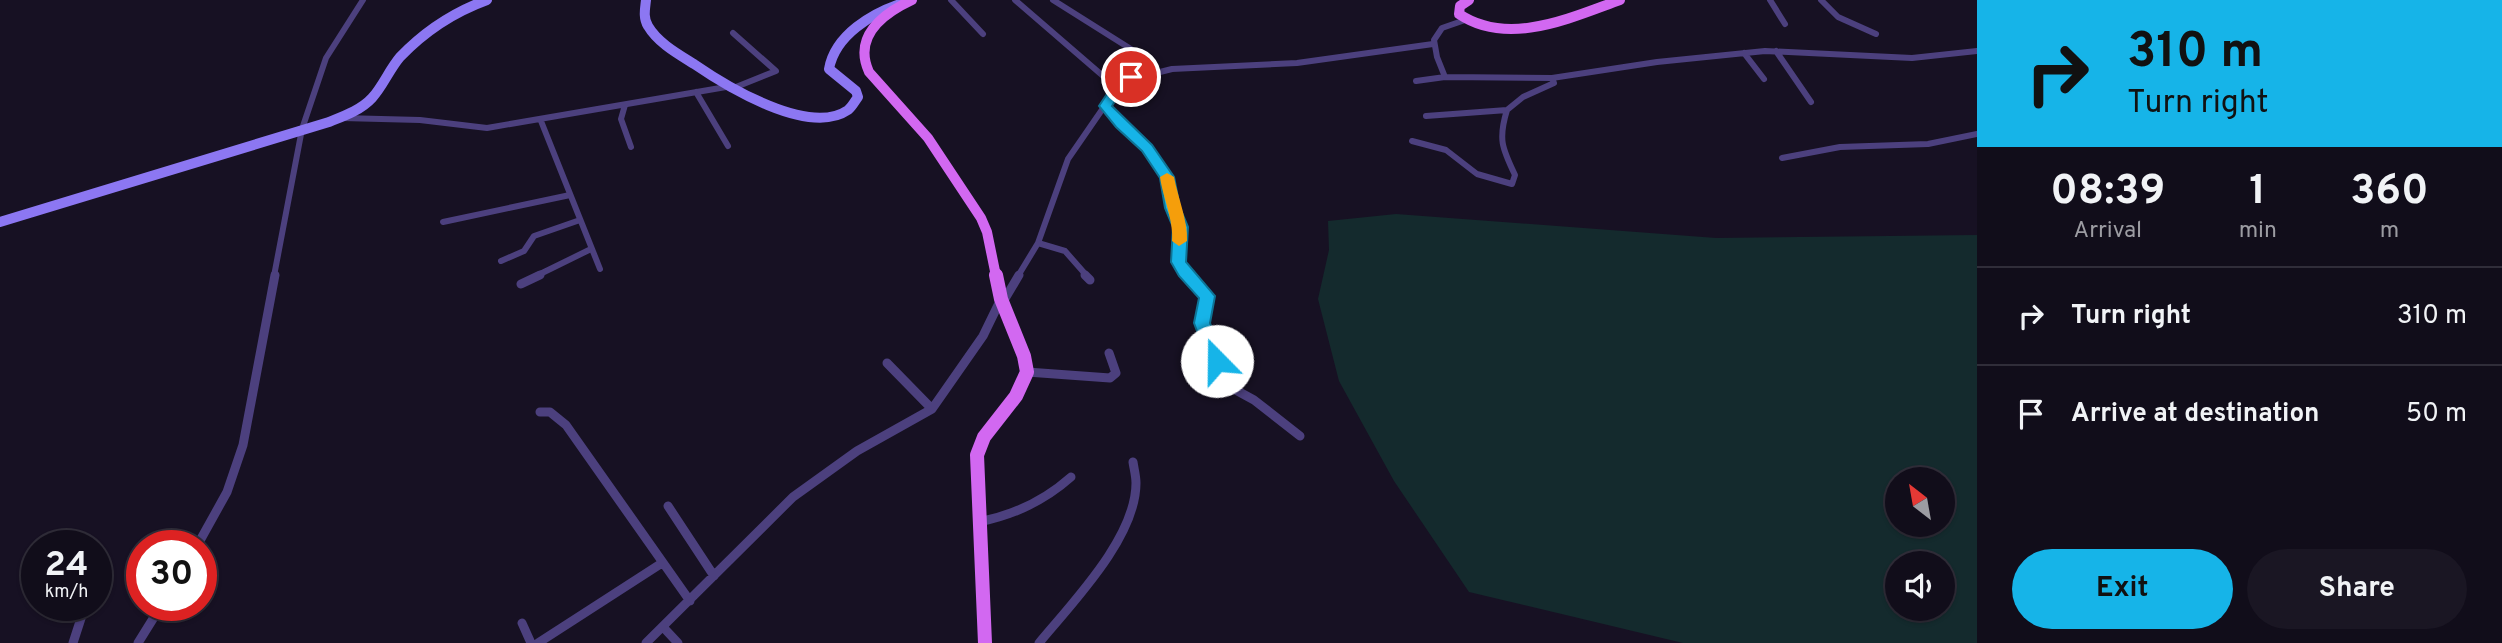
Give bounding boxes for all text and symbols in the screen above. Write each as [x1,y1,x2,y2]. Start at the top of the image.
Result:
text: 310 m [2127,23,2263,85]
icon: right [2012,28,2103,119]
pin [1101,47,1161,107]
icon: arrive [1112,58,1150,96]
text: Turn right [2127,84,2269,124]
text: 08:39 [2050,166,2165,219]
text: 1 [2249,166,2266,219]
text: 360 [2350,166,2429,219]
text: Arrival [2074,217,2142,246]
text: min [2239,217,2277,246]
text: m [2380,217,2399,246]
icon: right [2012,297,2050,335]
text: Turn right [2071,300,2191,333]
text: 310 m [2397,300,2467,333]
position arrow [1180,324,1254,398]
icon: arrive [2012,395,2050,433]
text: Arrive at destination [2071,398,2319,431]
text: 50 m [2406,398,2467,431]
north arrow [1885,467,1955,537]
map controls [1885,467,1955,621]
speed limit sign: 30 [126,530,217,621]
text: 24 [45,544,88,588]
button: Exit [2012,549,2233,629]
button: Share [2247,549,2467,629]
button: sound [1885,551,1955,621]
text: km/h [45,581,88,604]

